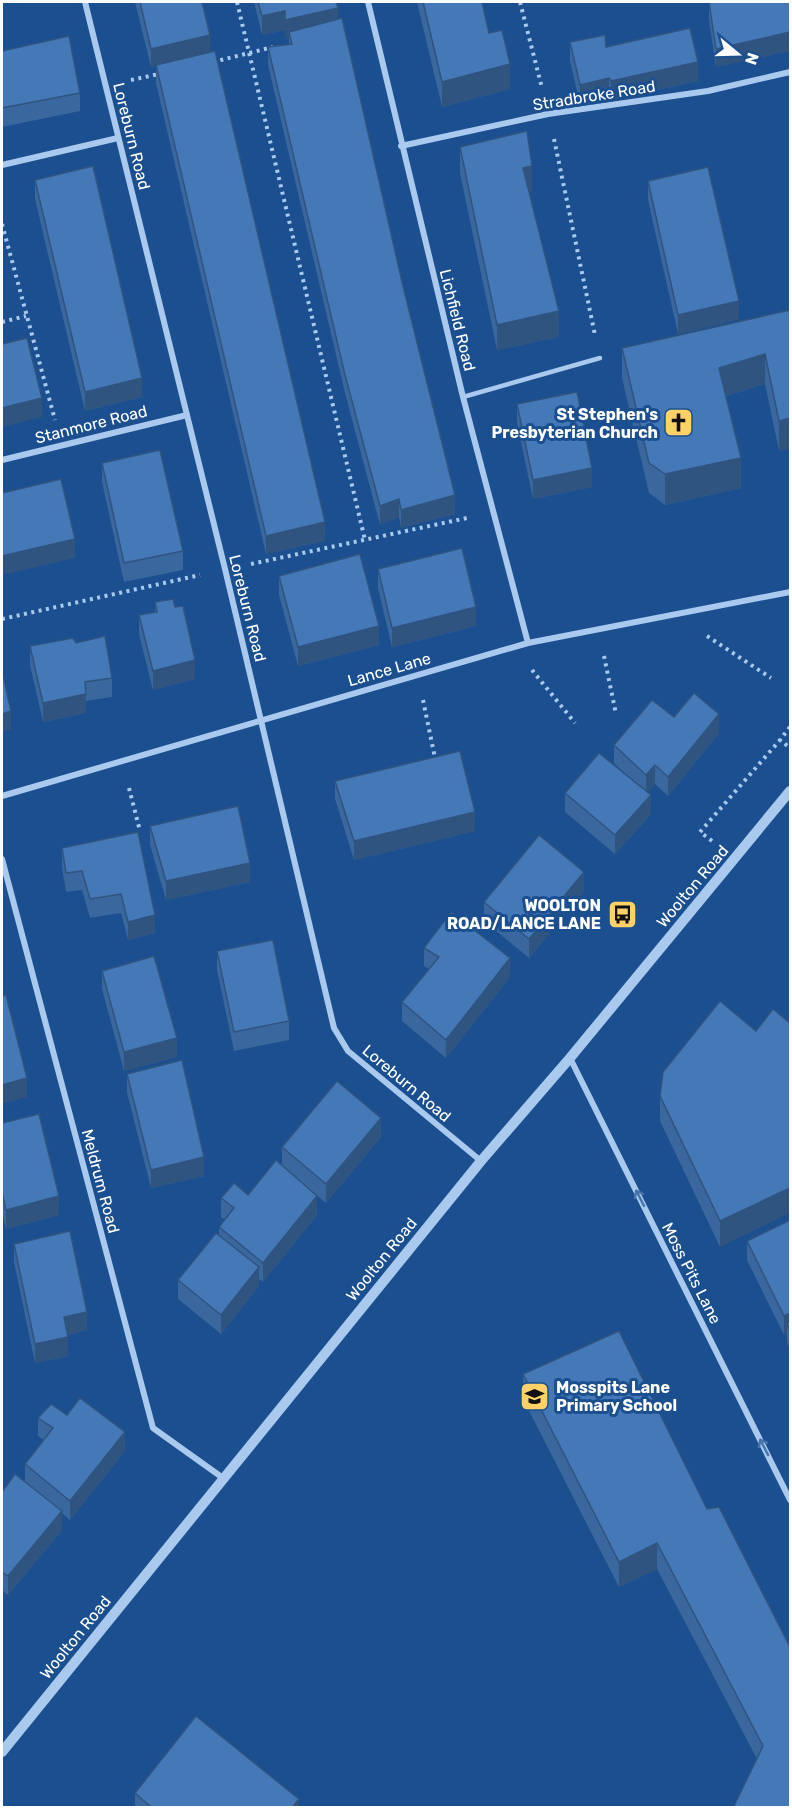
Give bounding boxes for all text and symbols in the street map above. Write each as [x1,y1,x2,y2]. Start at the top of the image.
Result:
north arrow [708,24,768,84]
text: N [741,50,763,67]
street label: Stradbroke Road [531,76,657,115]
street label: Loreburn Road [109,81,154,192]
street label: Lichfield Road [436,267,479,373]
street label: Stanmore Road [33,401,149,448]
place label: St Stephen's Presbyterian Church [491,405,658,442]
church icon: St Stephen's Presbyterian Church [663,407,695,439]
street label: Loreburn Road [225,553,270,664]
street label: Lance Lane [345,649,433,690]
street label: Woolton Road [652,841,732,931]
place label: WOOLTON ROAD/LANCE LANE [447,896,601,933]
bus stop icon: WOOLTON ROAD/LANCE LANE [606,898,638,930]
street label: Loreburn Road [359,1041,455,1126]
street label: Meldrum Road [78,1127,124,1235]
one-way arrow [633,1189,645,1207]
street label: Woolton Road [342,1214,421,1305]
street label: Moss Pits Lane [658,1219,725,1327]
place label: Mosspits Lane Primary School [556,1378,677,1415]
school or university icon: Mosspits Lane Primary School [519,1380,551,1412]
one-way arrow [758,1439,770,1457]
street label: Woolton Road [36,1592,115,1683]

